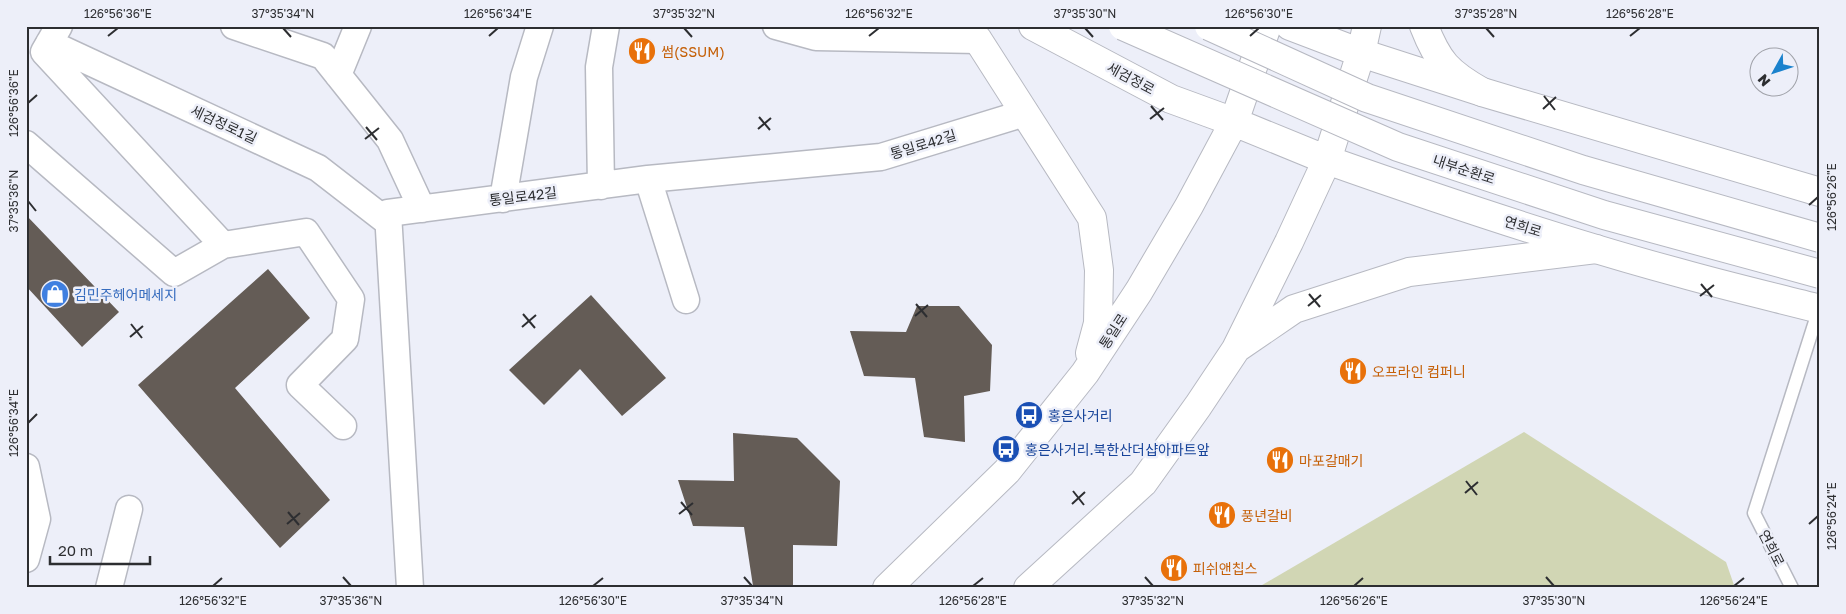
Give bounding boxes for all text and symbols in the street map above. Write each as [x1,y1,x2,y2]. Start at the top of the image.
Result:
text: 126°56'36"E [84,6,152,21]
text: 37°35'34"N [252,6,314,21]
text: 126°56'34"E [464,6,532,21]
text: 37°35'32"N [653,6,715,21]
text: 126°56'32"E [845,6,913,21]
text: 37°35'30"N [1054,6,1116,21]
text: 126°56'30"E [1225,6,1293,21]
text: 37°35'28"N [1455,6,1517,21]
text: 126°56'28"E [1606,6,1674,21]
restaurant icon: 썸(SSUM) [627,36,657,66]
place label: 썸(SSUM) [661,43,725,60]
north arrow [1748,48,1798,98]
street label: 세검정로 [1104,58,1158,98]
text: 126°56'36"E [6,69,21,137]
text: N [1754,71,1774,90]
street label: 세검정로1길 [188,101,260,147]
street label: 통일로42길 [888,126,958,162]
street label: 내부순환로 [1431,151,1497,187]
text: 126°56'26"E [1824,163,1839,231]
text: 37°35'36"N [6,170,21,232]
street label: 통일로42길 [488,183,558,209]
street label: 연희로 [1502,212,1544,240]
shop icon: 김민주헤어메세지 [40,279,70,309]
place label: 김민주헤어메세지 [74,286,177,303]
street label: 통일로 [1095,310,1131,352]
restaurant icon: 오프라인 컴퍼니 [1338,356,1368,386]
place label: 오프라인 컴퍼니 [1372,363,1466,380]
text: 126°56'34"E [6,389,21,457]
bus stop icon: 홍은사거리 [1014,400,1044,430]
place label: 홍은사거리 [1048,407,1112,424]
bus stop icon: 홍은사거리.북한산더샵아파트앞 [991,434,1021,464]
place label: 홍은사거리.북한산더샵아파트앞 [1025,441,1210,458]
restaurant icon: 마포갈매기 [1265,445,1295,475]
place label: 마포갈매기 [1299,452,1363,469]
text: 126°56'24"E [1824,482,1839,550]
restaurant icon: 풍년갈비 [1207,500,1237,530]
place label: 풍년갈비 [1241,507,1293,524]
street label: 연희로 [1756,527,1788,569]
scale bar [50,534,150,566]
text: 20 m [58,541,93,559]
restaurant icon: 피쉬앤칩스 [1159,553,1189,583]
place label: 피쉬앤칩스 [1193,560,1258,577]
text: 126°56'32"E [179,593,247,608]
text: 37°35'36"N [320,593,382,608]
text: 126°56'30"E [559,593,627,608]
text: 37°35'34"N [721,593,783,608]
text: 126°56'28"E [939,593,1007,608]
text: 37°35'32"N [1122,593,1184,608]
text: 126°56'26"E [1320,593,1388,608]
text: 37°35'30"N [1523,593,1585,608]
text: 126°56'24"E [1700,593,1768,608]

